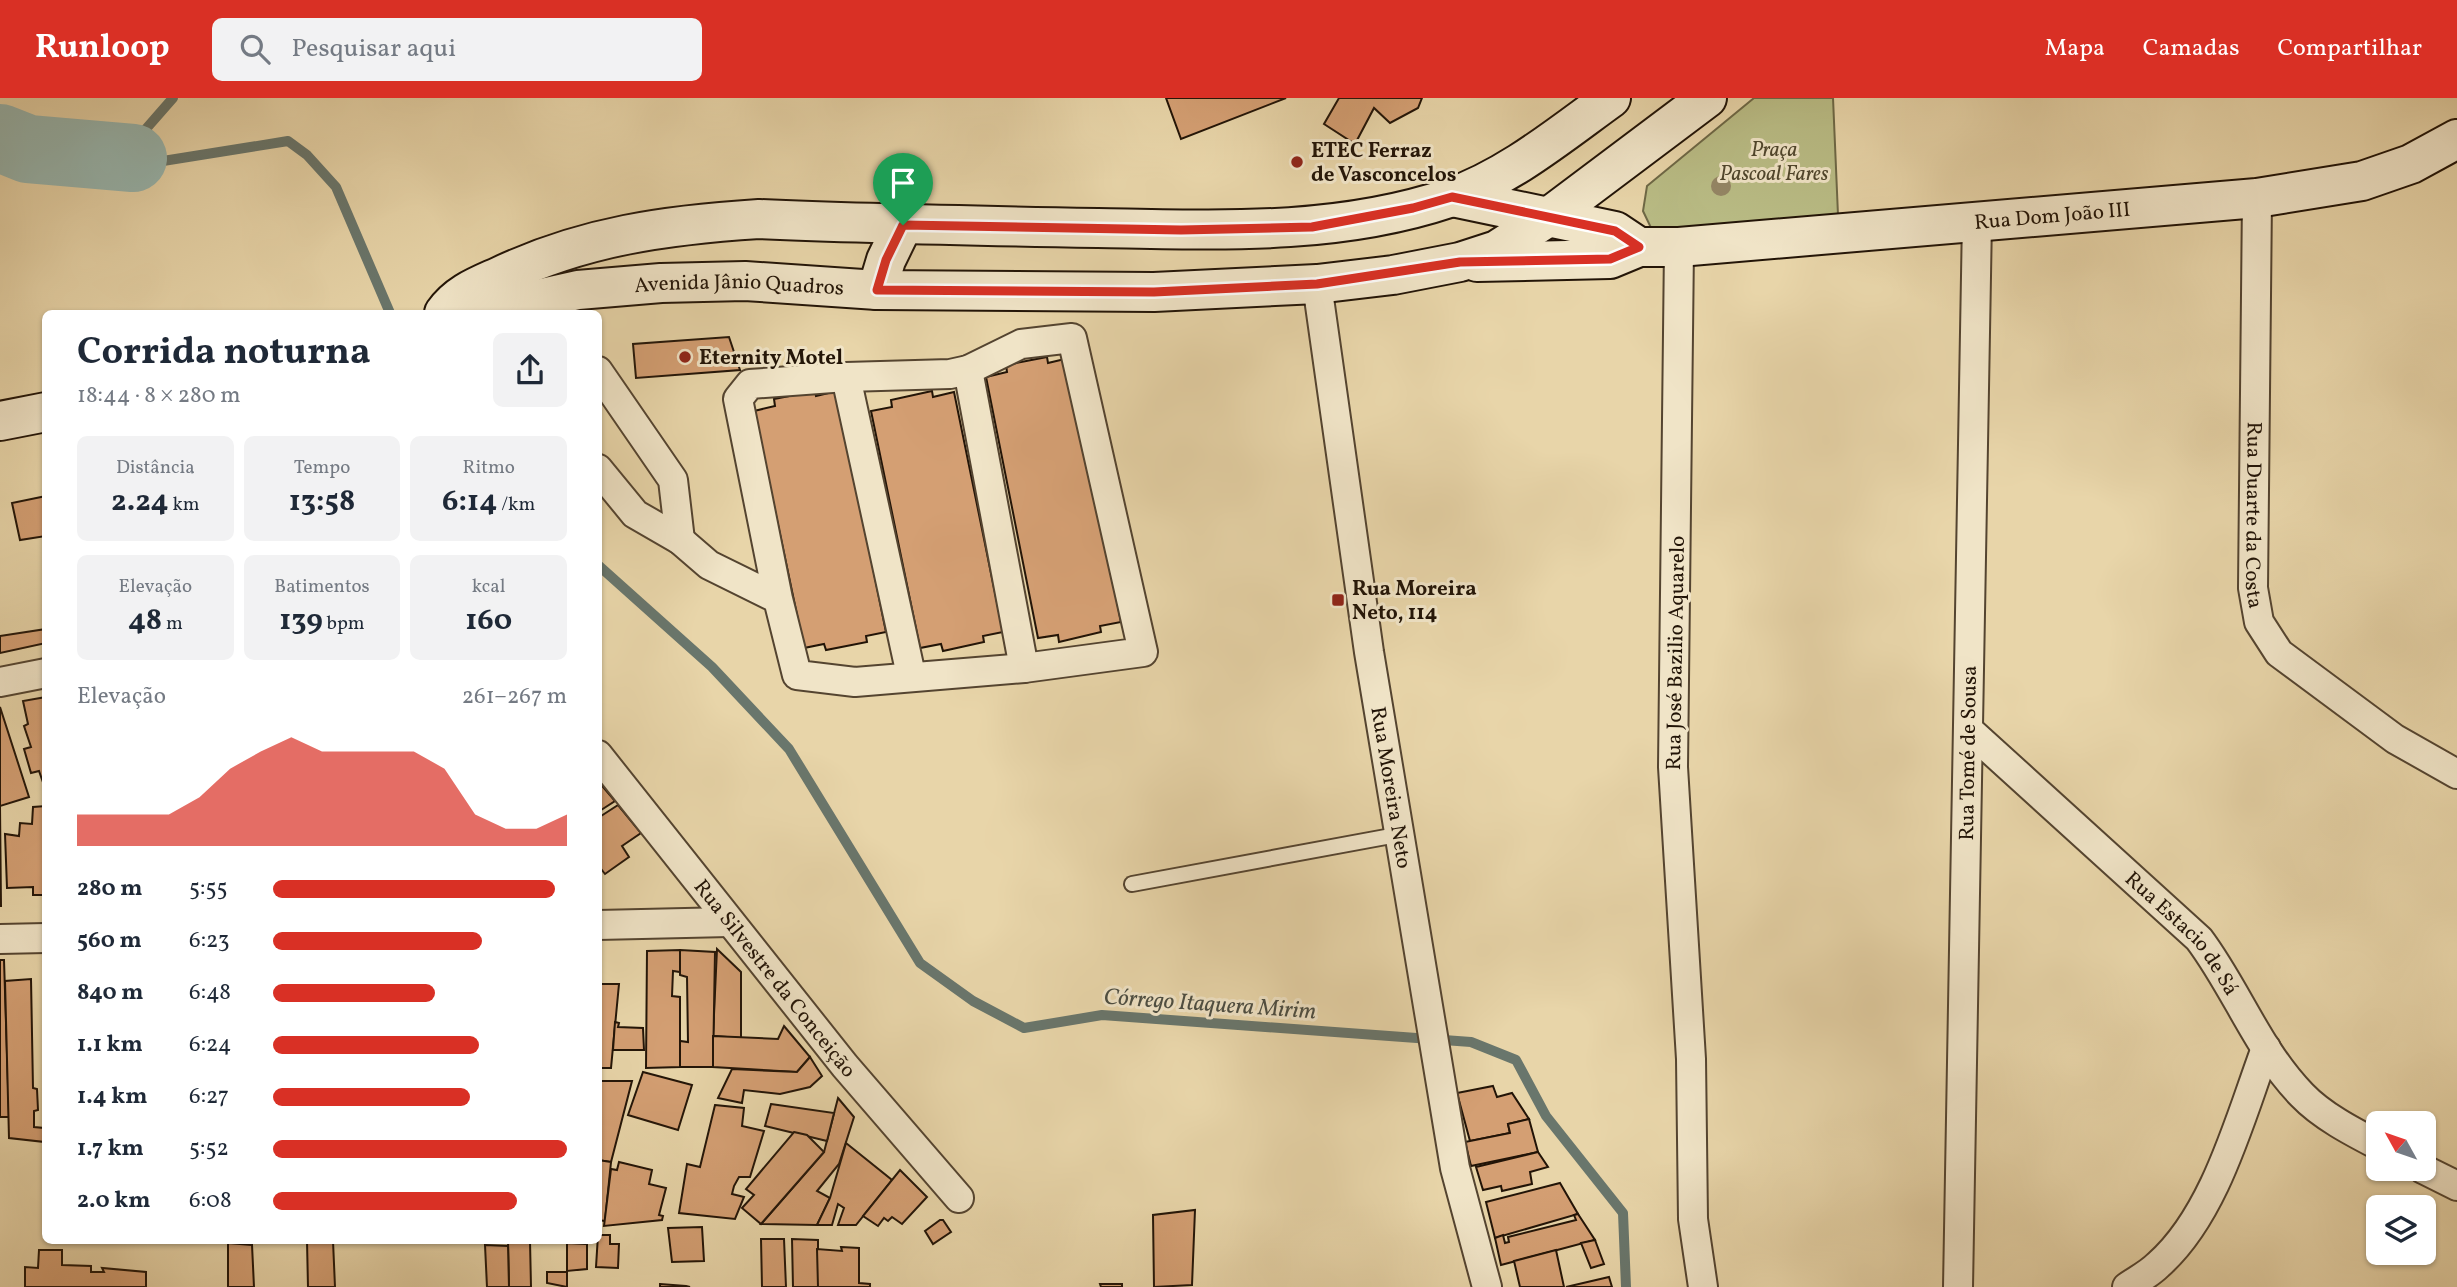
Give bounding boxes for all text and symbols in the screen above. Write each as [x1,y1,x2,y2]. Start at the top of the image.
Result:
search box [212,18,702,81]
text: Runloop [35,26,170,72]
icon: search [236,30,274,68]
text: Pesquisar aqui [292,31,456,67]
text: Mapa [2045,32,2105,66]
text: Camadas [2143,32,2239,66]
text: Compartilhar [2277,32,2422,66]
park label: Praça Pascoal Fares [1720,136,1829,189]
place label: ETEC Ferraz de Vasconcelos [1311,137,1456,190]
pin [873,153,933,225]
marker: ETEC Ferraz de Vasconcelos [1289,154,1305,170]
icon: arrive [884,164,922,202]
street label: Rua Dom João III [1973,196,2132,238]
street label: Avenida Jânio Quadros [633,268,845,304]
text: Corrida noturna [77,327,371,380]
button: share [493,333,567,407]
place label: Eternity Motel [699,344,843,373]
marker: Eternity Motel [677,349,693,365]
text: 18:44 · 8 × 280 m [77,380,241,412]
street label: Rua Duarte da Costa [2237,421,2269,611]
text: Distância [116,455,195,481]
text: Tempo [294,455,350,481]
text: Ritmo [463,455,515,481]
text: 2.24 [111,481,169,523]
text: 13:58 [289,481,355,523]
text: 6:14 [442,481,497,523]
text: km [169,492,200,518]
text: /km [497,492,535,518]
street label: Rua José Bazilio Aquarelo [1660,535,1693,771]
text: Elevação [119,574,192,600]
text: Batimentos [274,574,370,600]
text: kcal [472,574,506,600]
place label: Rua Moreira Neto, 114 [1352,575,1477,628]
marker: Rua Moreira Neto, 114 [1330,592,1346,608]
text: 48 [128,600,162,642]
text: 139 [279,600,323,642]
text: 160 [465,600,512,642]
text: m [162,611,183,637]
text: bpm [323,611,365,637]
street label: Rua Tomé de Sousa [1953,665,1985,841]
text: Elevação [77,681,166,713]
text: 261–267 m [462,681,567,713]
street label: Rua Moreira Neto [1362,705,1418,871]
street label: Rua Estacio de Sá [2118,865,2245,1001]
text: 280 m [77,873,143,905]
text: 5:55 [189,873,228,905]
street label: Rua Silvestre da Conceição [686,874,862,1085]
text: 560 m [77,925,142,957]
text: 6:23 [189,925,230,957]
text: 840 m [77,977,143,1009]
text: 6:48 [189,977,231,1009]
water label: Córrego Itaquera Mirim [1103,982,1317,1028]
text: 1.1 km [77,1029,143,1061]
text: 6:24 [189,1029,231,1061]
text: 1.4 km [77,1081,148,1113]
text: 6:27 [189,1081,229,1113]
north arrow [2366,1111,2436,1181]
map controls [2366,1111,2436,1265]
text: 1.7 km [77,1133,144,1165]
text: 5:52 [189,1133,229,1165]
text: 2.0 km [77,1185,150,1217]
text: 6:08 [189,1185,232,1217]
button: layers [2366,1195,2436,1265]

